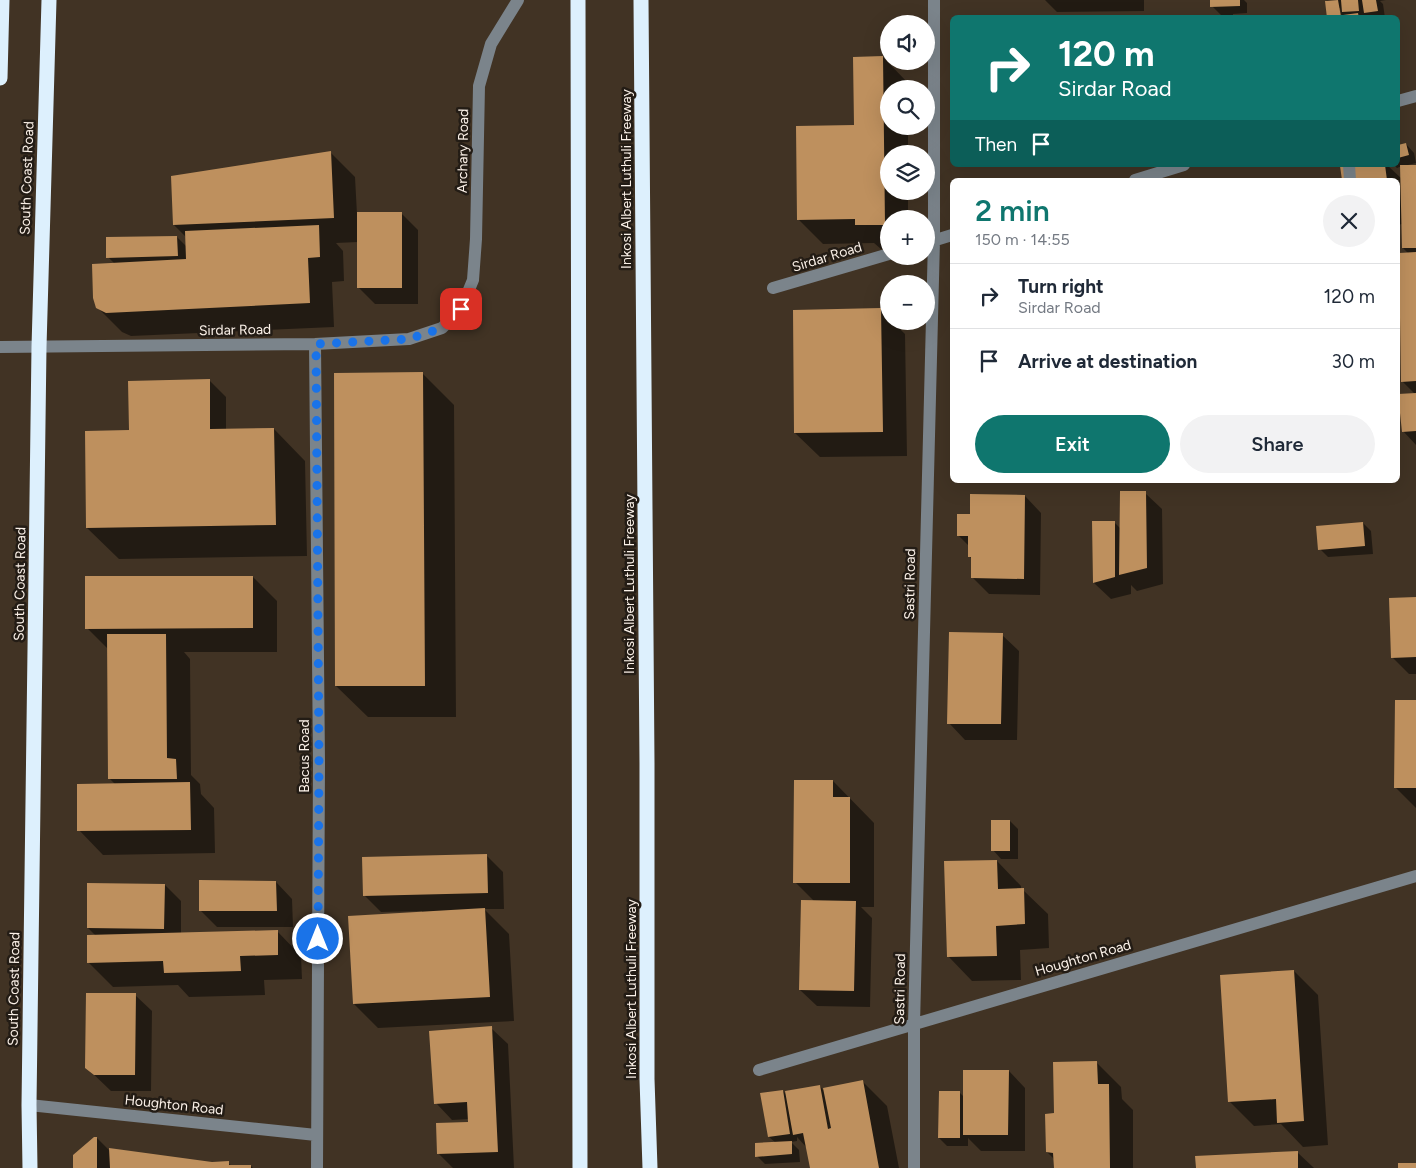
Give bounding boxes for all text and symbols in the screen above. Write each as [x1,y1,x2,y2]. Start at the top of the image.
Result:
map controls [880,15,935,330]
button: sound [880,15,935,70]
text: 120 m [1058,33,1155,75]
icon: right [975,35,1040,100]
text: Sirdar Road [1058,75,1172,102]
button: search [880,80,935,135]
street label: Inkosi Albert Luthuli Freeway [618,88,635,269]
street label: Archary Road [454,109,472,193]
street label: South Coast Road [17,121,37,235]
icon: arrive [1027,130,1055,158]
text: Then [975,133,1017,156]
button: layers [880,145,935,200]
text: 2 min [975,192,1050,229]
button: close [1323,195,1375,247]
button: + [880,210,935,265]
text: 150 m · 14:55 [975,230,1070,249]
street label: Sirdar Road [790,238,864,276]
button: − [880,275,935,330]
text: Turn right [1018,275,1104,298]
icon: right [975,282,1003,310]
text: 120 m [1323,285,1375,308]
pin [440,288,482,330]
icon: arrive [447,295,475,323]
text: Sirdar Road [1018,298,1101,317]
street label: Sirdar Road [199,321,271,339]
icon: arrive [975,347,1003,375]
text: Arrive at destination [1018,350,1197,373]
text: 30 m [1332,350,1375,373]
button: Exit [975,415,1170,473]
button: Share [1180,415,1375,473]
street label: Inkosi Albert Luthuli Freeway [621,493,638,674]
street label: South Coast Road [11,527,29,641]
street label: Sastri Road [901,548,919,620]
street label: Bacus Road [296,719,313,793]
street label: Inkosi Albert Luthuli Freeway [623,898,640,1079]
position arrow [291,912,343,964]
street label: South Coast Road [5,932,23,1046]
street label: Houghton Road [1033,936,1133,980]
street label: Sastri Road [891,953,909,1025]
street label: Houghton Road [124,1091,224,1119]

